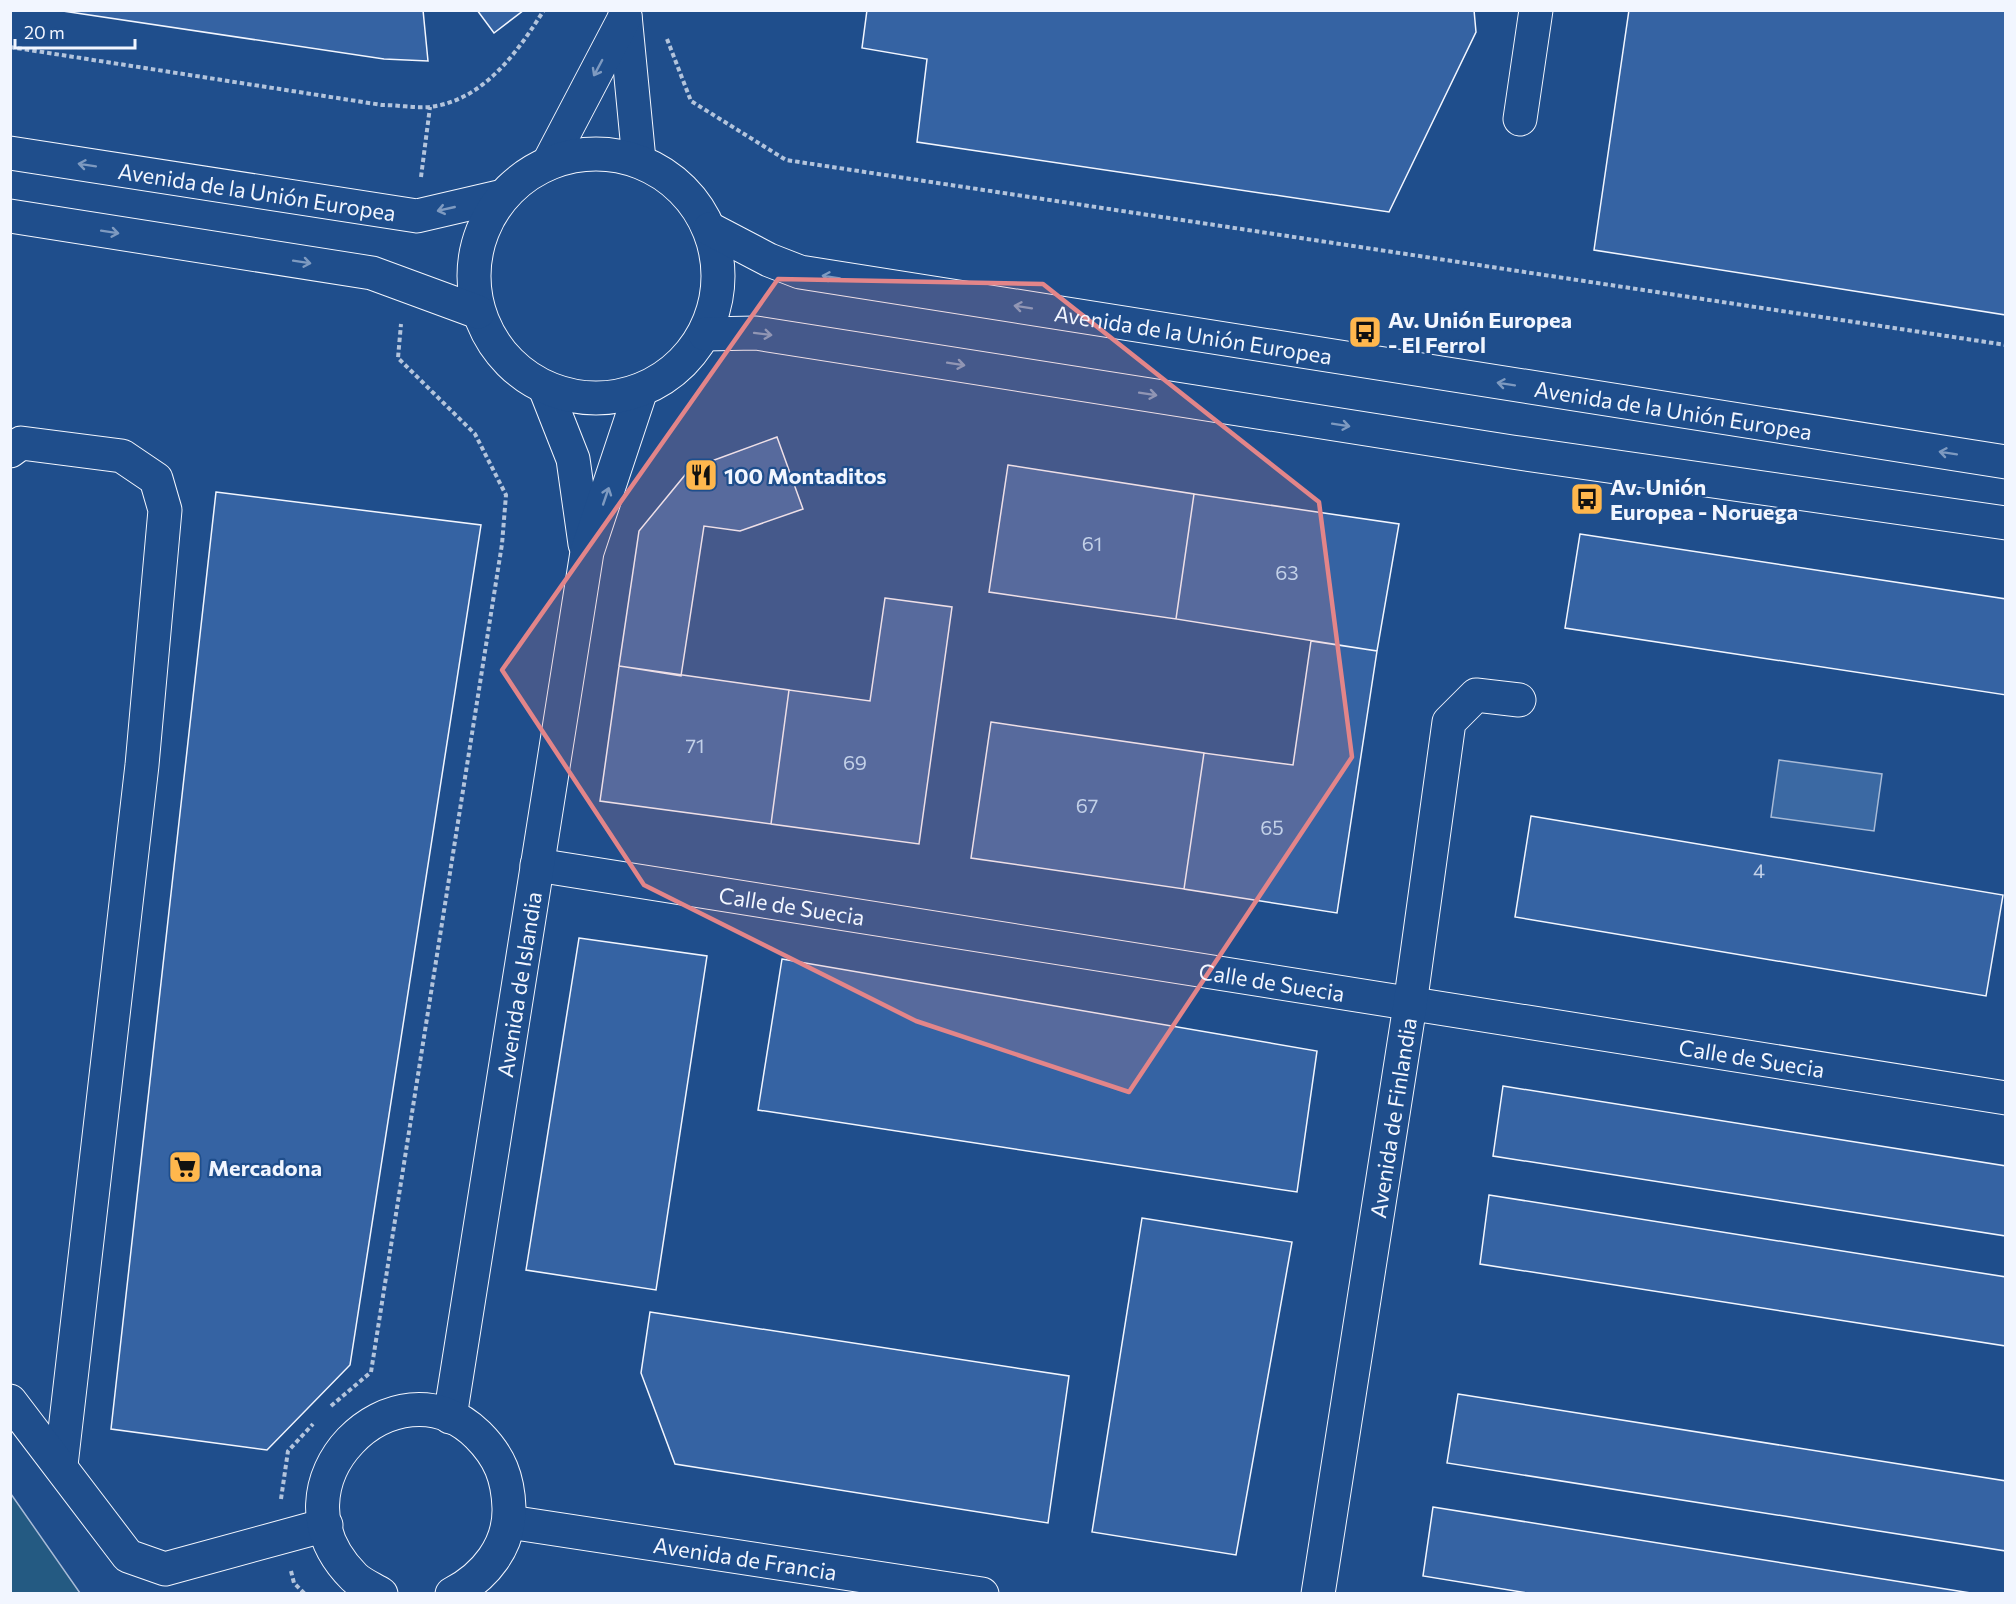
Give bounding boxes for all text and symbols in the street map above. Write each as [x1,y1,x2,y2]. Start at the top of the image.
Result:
scale bar [15,12,135,50]
text: 20 m [24,21,65,43]
one-way arrow [591,59,603,77]
street label: Avenida de la Unión Europea [116,156,398,226]
one-way arrow [78,159,98,170]
one-way arrow [436,204,456,215]
one-way arrow [99,226,119,237]
one-way arrow [292,257,312,268]
one-way arrow [821,271,841,282]
street label: Avenida de la Unión Europea [1052,299,1334,369]
one-way arrow [1014,302,1034,313]
place label: Av. Unión Europea - El Ferrol [1388,306,1572,358]
bus stop icon: Av. Unión Europea - El Ferrol [1347,314,1383,350]
one-way arrow [753,329,772,340]
one-way arrow [945,359,965,370]
street label: Avenida de la Unión Europea [1533,374,1814,445]
one-way arrow [1497,378,1516,389]
one-way arrow [1138,389,1158,400]
one-way arrow [1330,419,1350,430]
one-way arrow [1938,447,1958,458]
restaurant icon: 100 Montaditos [683,457,719,493]
place label: 100 Montaditos [724,462,887,489]
place label: Av. Unión Europea - Noruega [1610,473,1798,525]
bus stop icon: Av. Unión Europea - Noruega [1569,481,1605,517]
one-way arrow [601,487,612,506]
house number: 61 [1082,531,1102,555]
house number: 63 [1275,560,1299,584]
house number: 71 [685,733,705,757]
house number: 69 [843,750,867,774]
house number: 67 [1076,793,1098,817]
house number: 65 [1260,815,1284,839]
house number: 4 [1753,858,1765,882]
street label: Calle de Suecia [717,881,867,930]
street label: Avenida de Islandia [490,889,547,1079]
street label: Calle de Suecia [1197,957,1347,1006]
street label: Avenida de Finlandia [1363,1016,1421,1220]
street label: Calle de Suecia [1677,1033,1827,1083]
supermarket icon: Mercadona [167,1149,203,1185]
place label: Mercadona [208,1154,322,1181]
street label: Avenida de Francia [652,1531,839,1585]

